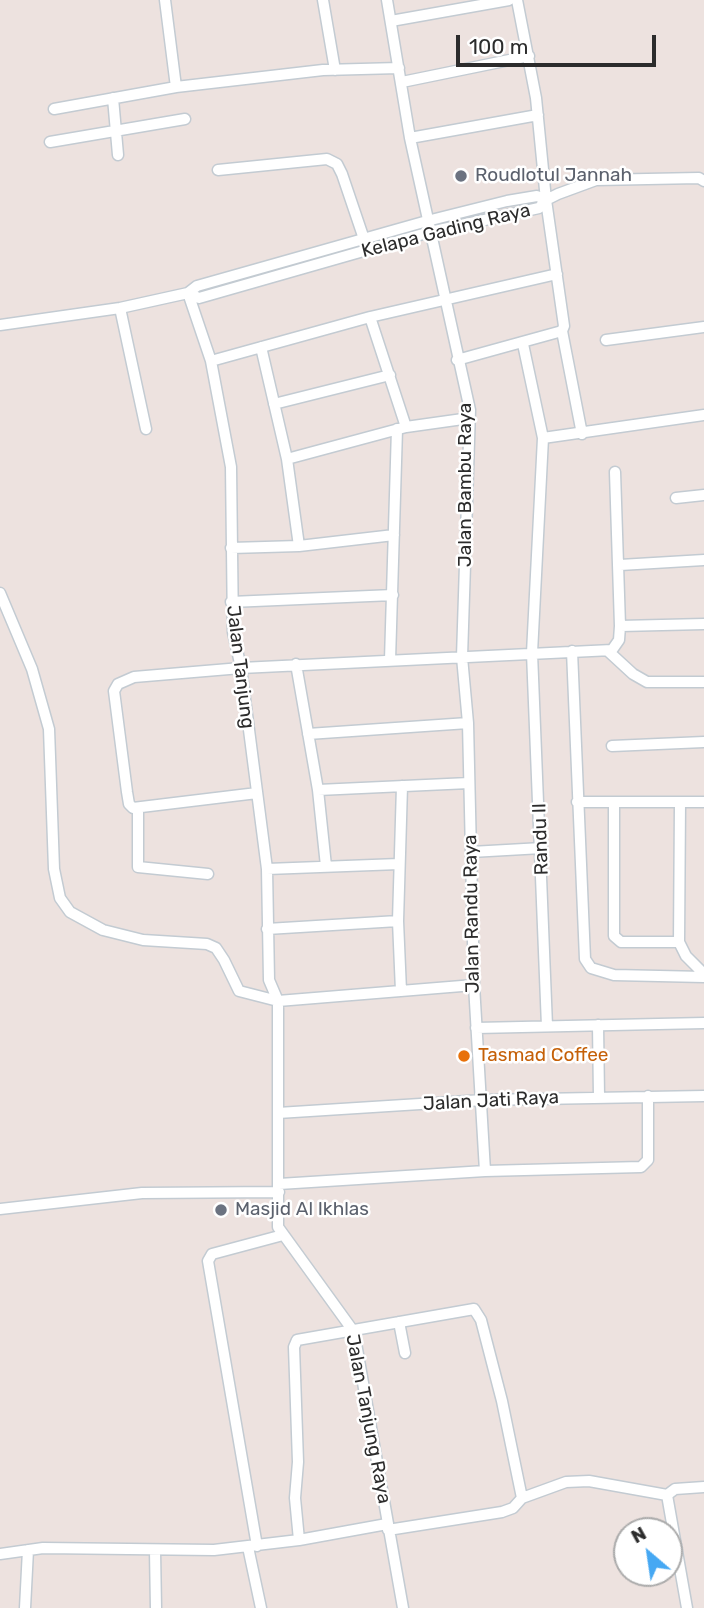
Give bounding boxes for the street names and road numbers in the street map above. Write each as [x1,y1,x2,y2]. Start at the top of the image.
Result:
street label: Kelapa Gading Raya [359,199,533,263]
street label: Jalan Bambu Raya [455,403,477,567]
street label: Jalan Tanjung [221,604,259,730]
street label: Randu II [528,803,554,875]
street label: Jalan Randu Raya [459,834,485,994]
street label: Jalan Jati Raya [422,1086,560,1116]
street label: Jalan Tanjung Raya [340,1332,396,1506]

